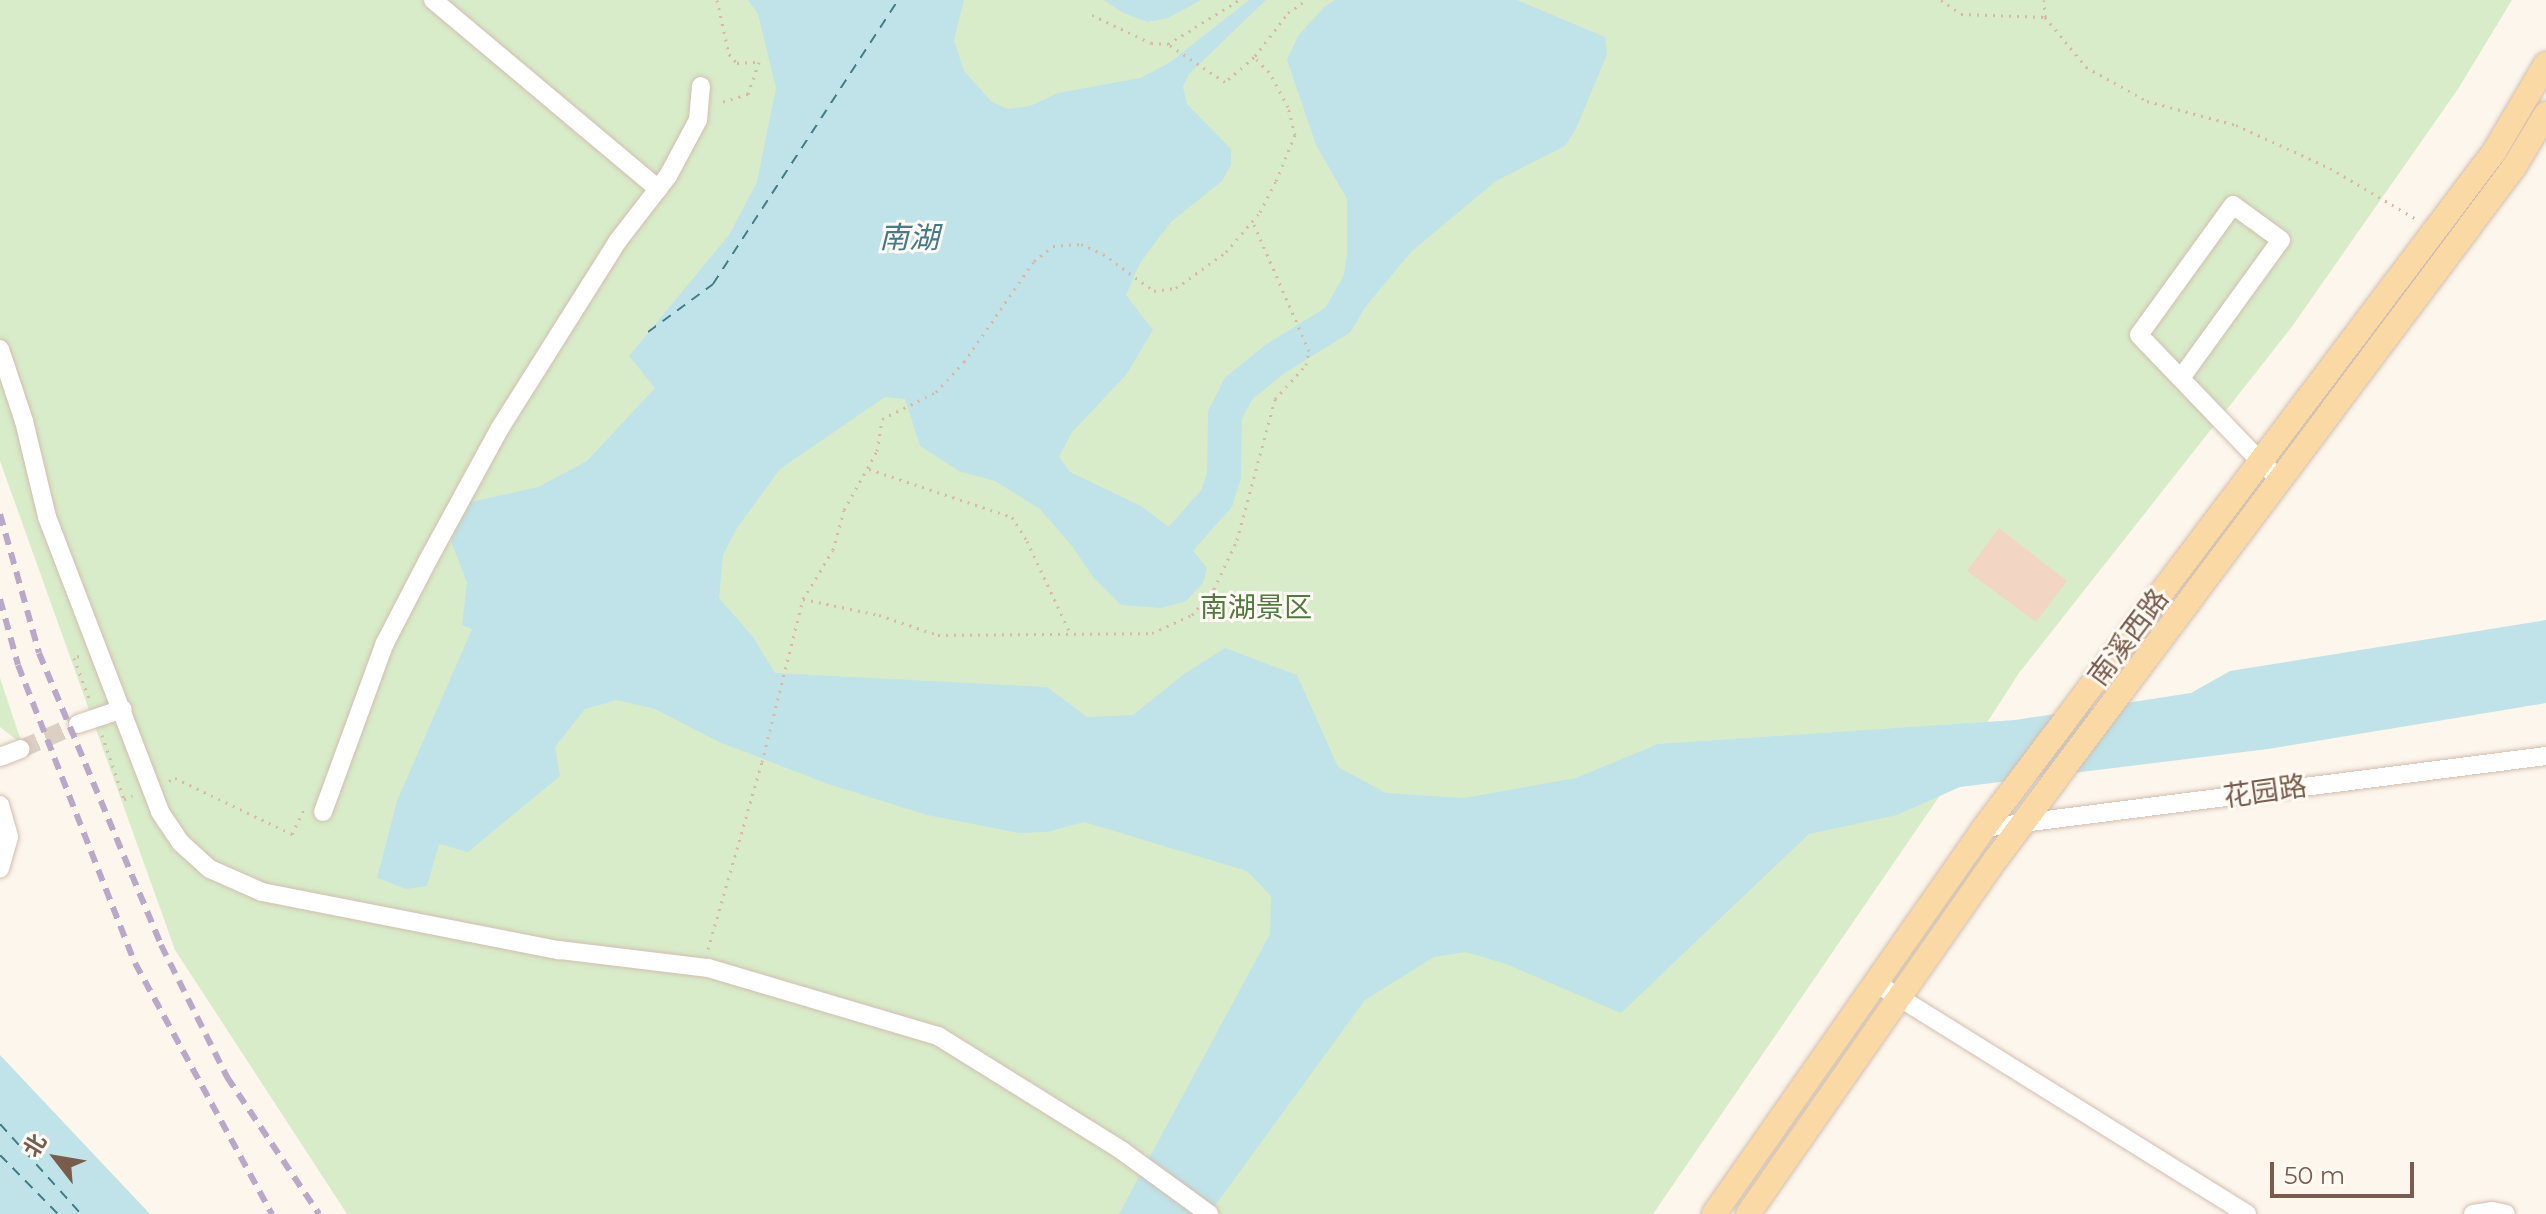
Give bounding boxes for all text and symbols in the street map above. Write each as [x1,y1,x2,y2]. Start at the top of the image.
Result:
water label: 南湖 [879,220,939,256]
street label: 南溪西路 [2081,582,2175,692]
park label: 南湖景区 [1200,590,1312,624]
street label: 花园路 [2221,769,2309,813]
north arrow [16,1118,96,1198]
text: 北 [18,1129,52,1162]
scale bar [2274,1146,2418,1196]
text: 50 m [2284,1161,2345,1190]

